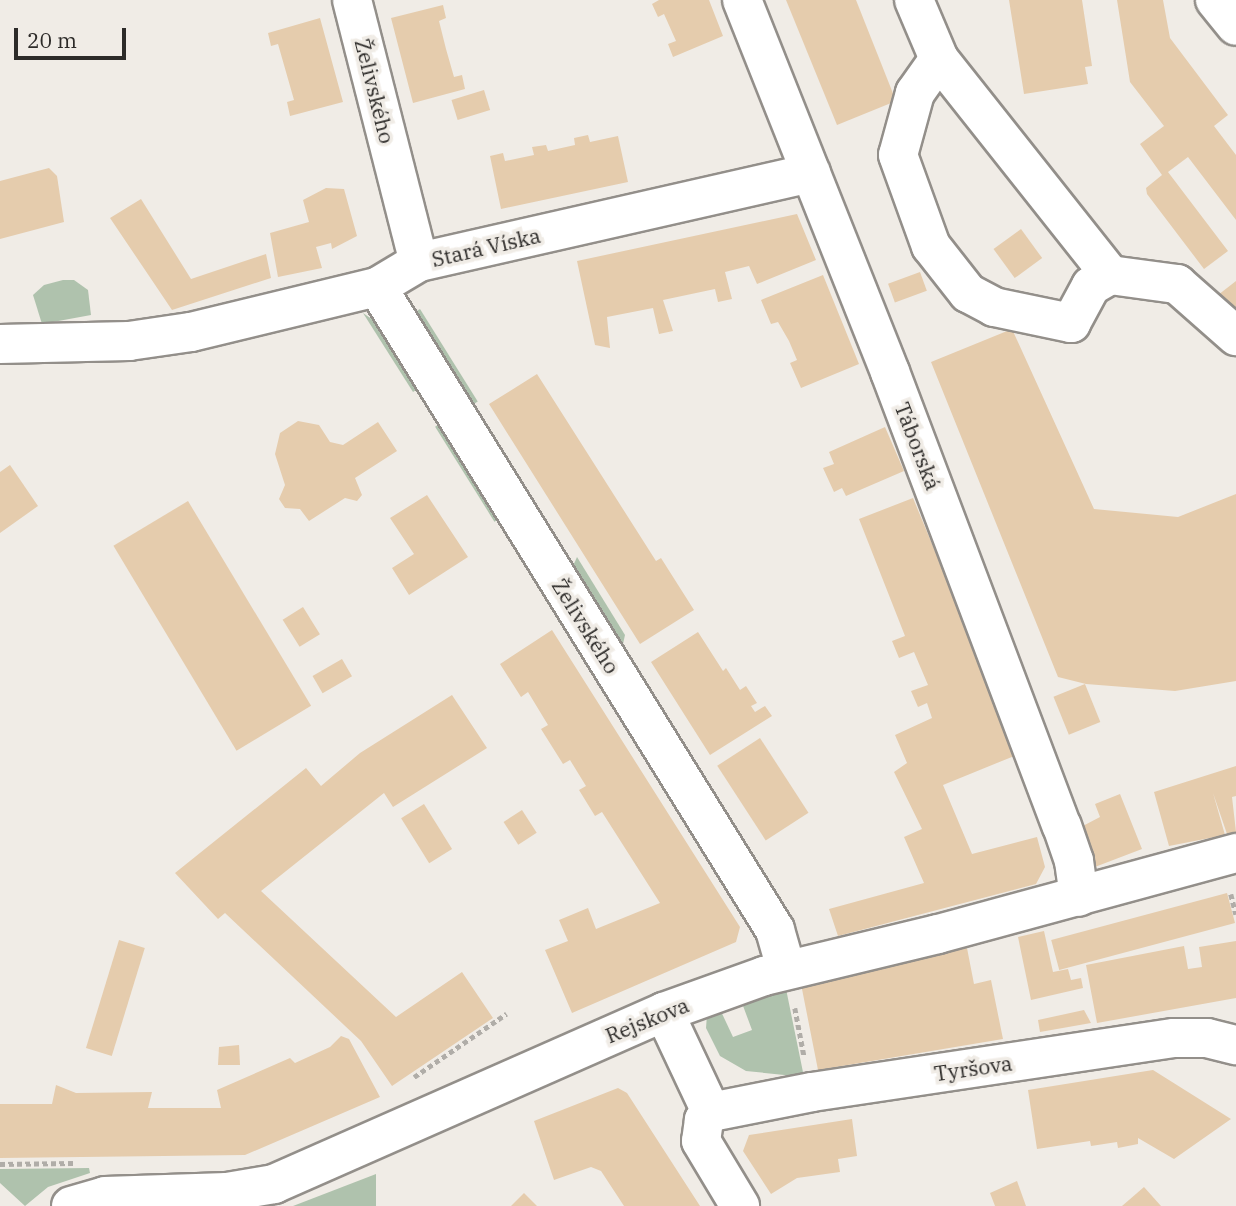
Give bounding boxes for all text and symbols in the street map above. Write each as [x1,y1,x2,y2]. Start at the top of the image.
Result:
scale bar [18,14,130,58]
text: 20 m [27,26,77,54]
street label: Želivského [350,36,400,146]
street label: Stará Víska [429,222,543,272]
street label: Táborská [890,399,946,493]
street label: Želivského [547,574,625,678]
street label: Rejskova [602,992,692,1048]
street label: Tyršova [932,1050,1014,1086]

